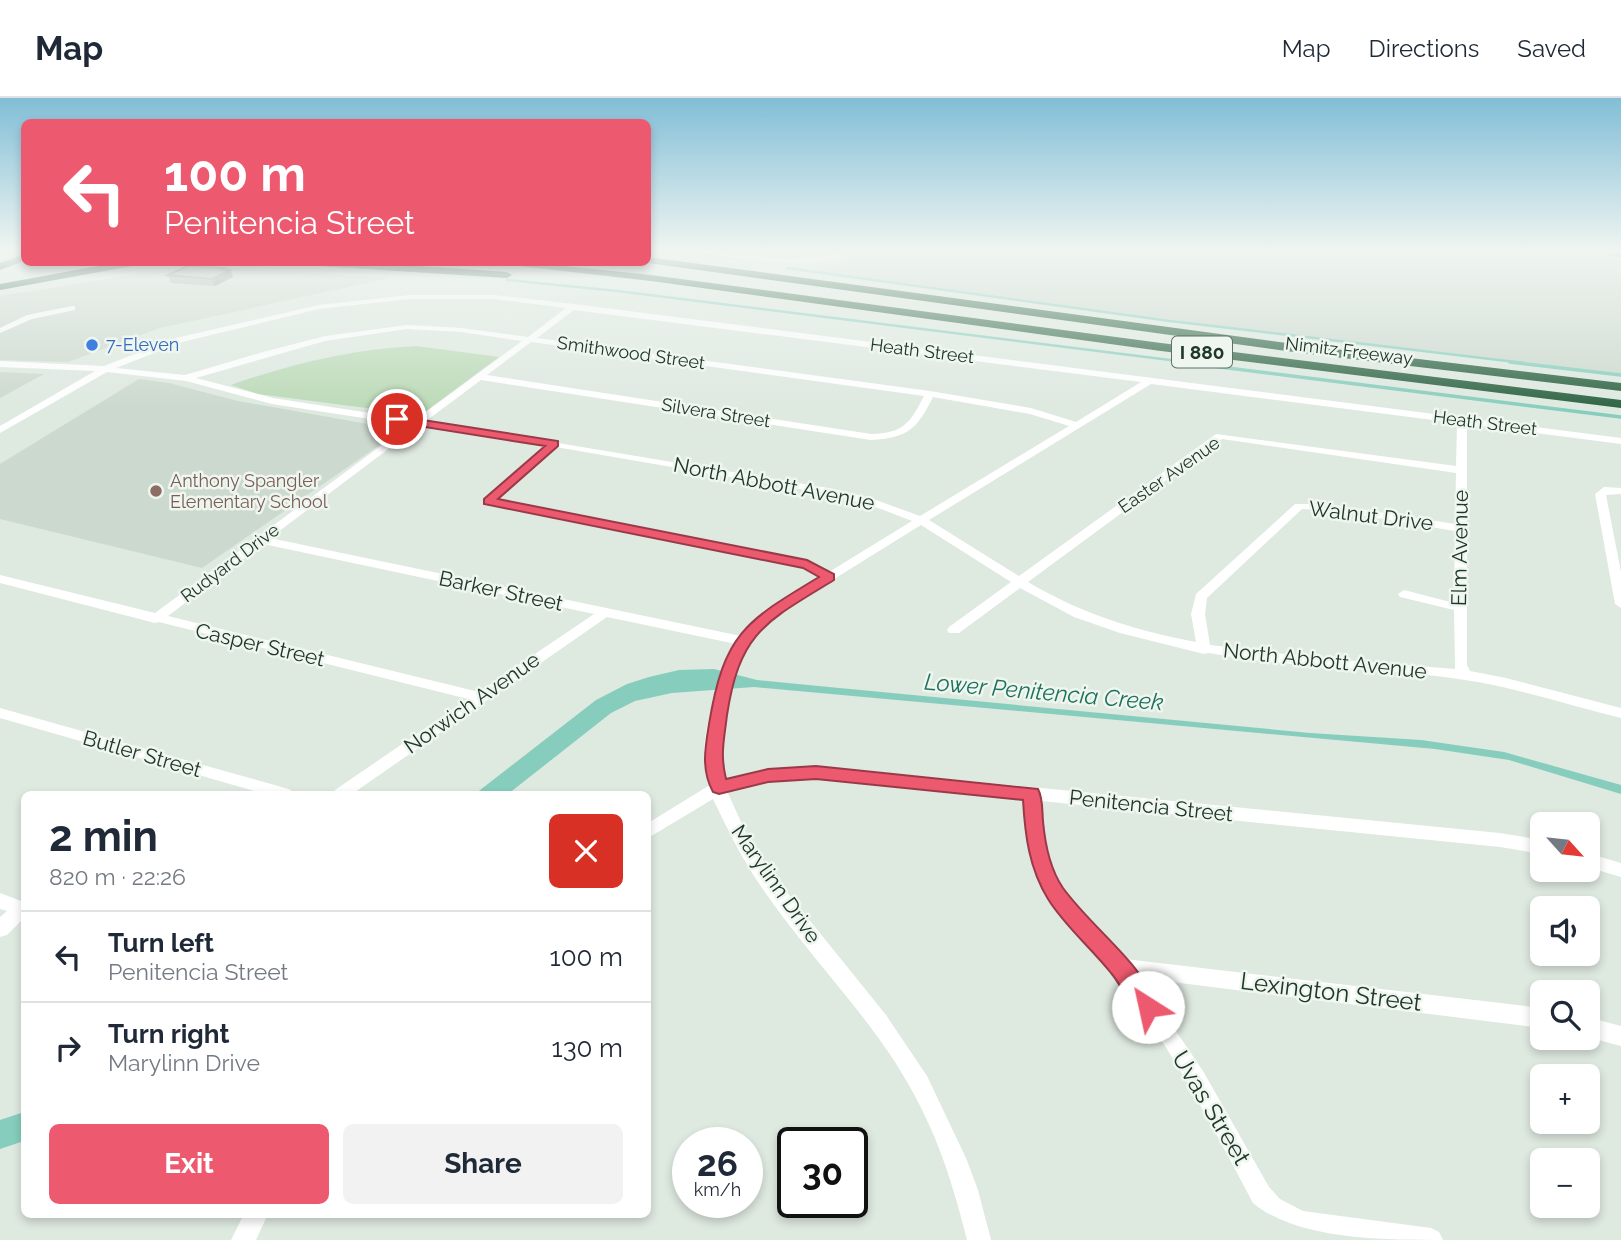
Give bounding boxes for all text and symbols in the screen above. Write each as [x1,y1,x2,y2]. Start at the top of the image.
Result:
text: Map [35,29,103,68]
text: Map [1282,34,1331,63]
text: Directions [1369,34,1479,63]
text: Saved [1517,34,1586,63]
text: 100 m [164,145,306,202]
icon: left [49,147,140,238]
text: Penitencia Street [164,204,415,241]
street label: Smithwood Street [556,332,706,373]
street label: Nimitz Freeway [1284,332,1414,369]
place label: 7-Eleven [106,334,179,355]
street label: Heath Street [869,334,975,367]
road number: I 880 [1172,336,1232,368]
marker: 7-Eleven [84,337,100,353]
pin [367,389,427,449]
street label: Silvera Street [660,394,772,431]
icon: arrive [378,400,416,438]
street label: Heath Street [1432,406,1538,439]
street label: Easter Avenue [1114,432,1224,517]
street label: North Abbott Avenue [671,452,877,515]
place label: Anthony Spangler Elementary School [170,470,328,512]
marker: Anthony Spangler Elementary School [148,483,164,499]
street label: Elm Avenue [1446,490,1473,606]
street label: Walnut Drive [1307,495,1435,536]
street label: Rudyard Drive [176,519,283,606]
street label: Barker Street [437,565,565,616]
street label: Casper Street [193,618,327,672]
street label: North Abbott Avenue [1222,637,1428,684]
street label: Norwich Avenue [399,647,544,759]
water label: Lower Penitencia Creek [923,668,1165,715]
street label: Butler Street [80,725,204,782]
street label: Penitencia Street [1068,784,1234,827]
text: 2 min [49,812,158,861]
north arrow [1530,812,1600,882]
map controls [1530,812,1600,1218]
button: close [549,814,623,888]
street label: Marylinn Drive [726,820,826,948]
text: 820 m · 22:26 [49,863,186,890]
button: sound [1530,896,1600,966]
text: Turn left [108,928,214,958]
icon: left [49,938,87,976]
text: 100 m [550,942,623,972]
text: Penitencia Street [108,958,288,985]
street label: Lexington Street [1239,966,1423,1017]
position arrow [1111,970,1185,1044]
button: search [1530,980,1600,1050]
text: Turn right [108,1019,229,1049]
icon: right [49,1029,87,1067]
text: 130 m [552,1033,623,1063]
street label: Uvas Street [1166,1045,1257,1170]
text: Marylinn Drive [108,1049,260,1076]
button: + [1530,1064,1600,1134]
button: Exit [49,1124,329,1204]
button: Share [343,1124,623,1204]
speed limit sign: 30 [777,1127,868,1218]
text: 26 [697,1143,738,1184]
button: − [1530,1148,1600,1218]
text: km/h [694,1179,741,1200]

